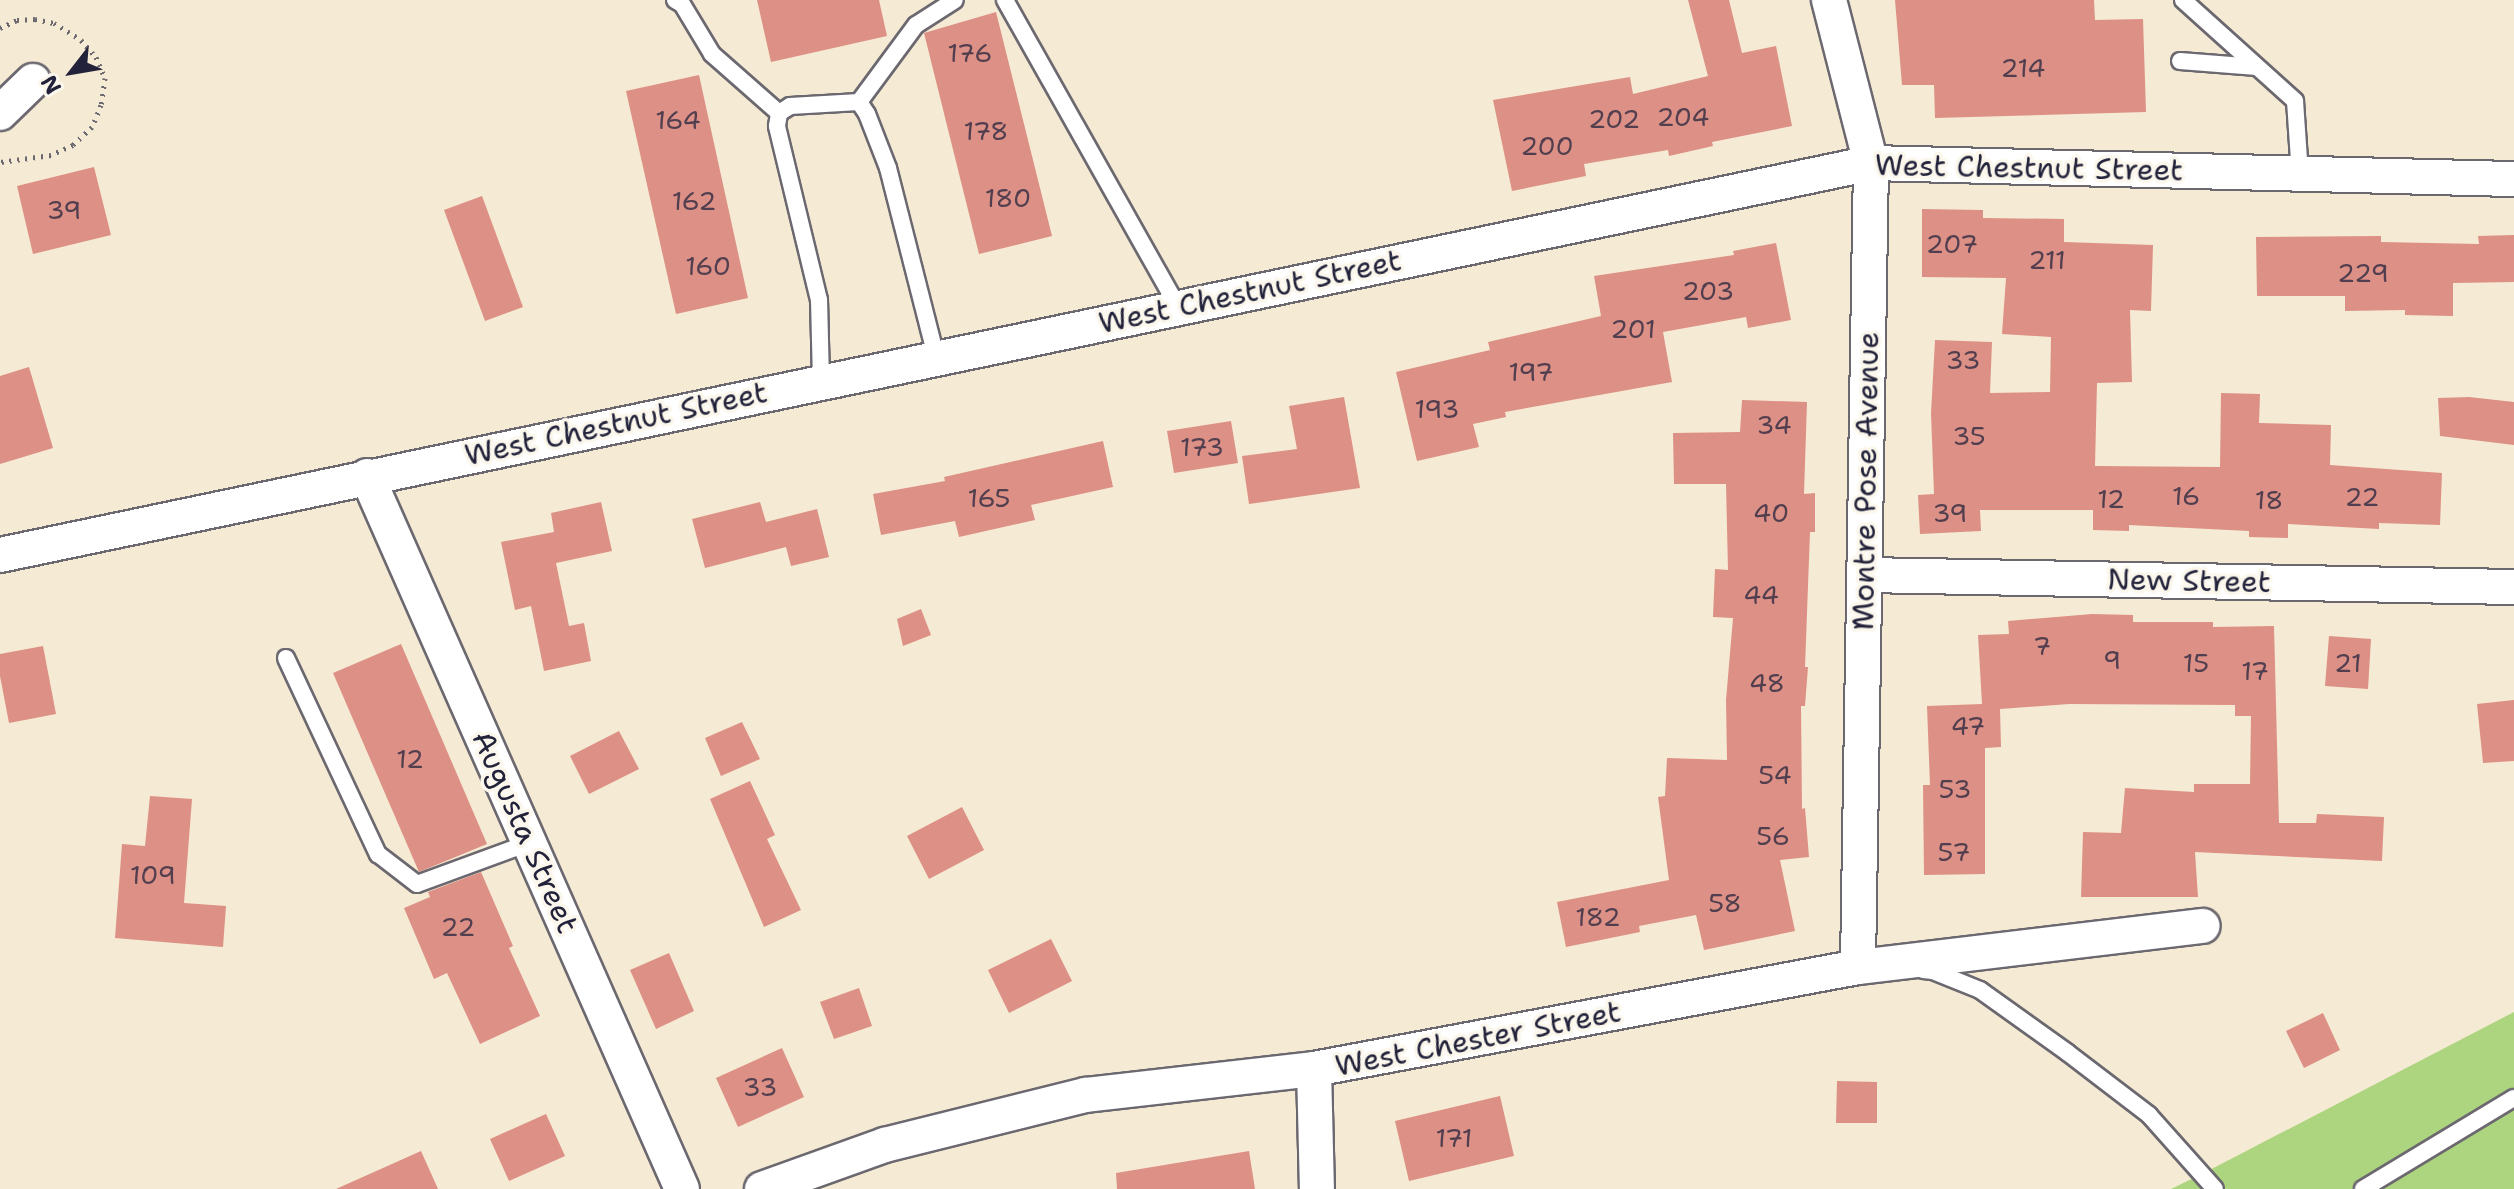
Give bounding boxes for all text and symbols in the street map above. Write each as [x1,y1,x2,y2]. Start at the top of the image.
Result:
north arrow [32,32,112,112]
house number: 176 [948,37,992,69]
house number: 214 [2001,52,2045,84]
text: N [34,70,68,100]
house number: 204 [1657,101,1709,133]
house number: 202 [1588,103,1640,135]
house number: 164 [655,104,701,136]
house number: 178 [964,115,1008,147]
house number: 200 [1520,130,1574,162]
street label: West Chestnut Street [1875,147,2183,189]
house number: 180 [985,182,1031,214]
house number: 162 [672,185,716,217]
house number: 39 [47,194,81,226]
house number: 207 [1926,228,1978,260]
street label: West Chestnut Street [1095,242,1405,342]
house number: 211 [2028,244,2066,276]
house number: 160 [685,250,731,282]
house number: 229 [2337,257,2389,289]
house number: 203 [1682,275,1734,307]
house number: 201 [1610,313,1656,345]
street label: Montre Pose Avenue [1845,331,1887,631]
house number: 33 [1946,344,1980,376]
house number: 197 [1509,356,1553,388]
street label: West Chestnut Street [461,374,771,474]
house number: 193 [1415,393,1459,425]
house number: 34 [1756,409,1792,441]
house number: 35 [1952,420,1986,452]
house number: 173 [1180,431,1224,463]
house number: 16 [2172,480,2200,512]
house number: 22 [2344,481,2380,513]
house number: 165 [967,482,1011,514]
house number: 12 [2097,483,2125,515]
house number: 18 [2255,484,2283,516]
house number: 40 [1753,497,1789,529]
house number: 39 [1933,497,1967,529]
street label: New Street [2107,562,2271,600]
house number: 44 [1743,579,1779,611]
house number: 7 [2033,630,2051,662]
house number: 9 [2103,644,2121,676]
house number: 15 [2183,647,2209,679]
house number: 21 [2334,647,2362,679]
house number: 17 [2241,655,2269,687]
house number: 48 [1749,667,1785,699]
house number: 47 [1951,710,1985,742]
street label: Augusta Street [464,725,586,939]
house number: 12 [396,743,424,775]
house number: 54 [1758,759,1792,791]
house number: 53 [1939,773,1971,805]
house number: 56 [1756,820,1790,852]
house number: 57 [1938,836,1970,868]
house number: 109 [130,859,176,891]
house number: 58 [1708,887,1742,919]
house number: 182 [1575,901,1621,933]
house number: 22 [440,911,476,943]
street label: West Chester Street [1332,994,1624,1084]
house number: 33 [743,1071,777,1103]
house number: 171 [1435,1122,1473,1154]

